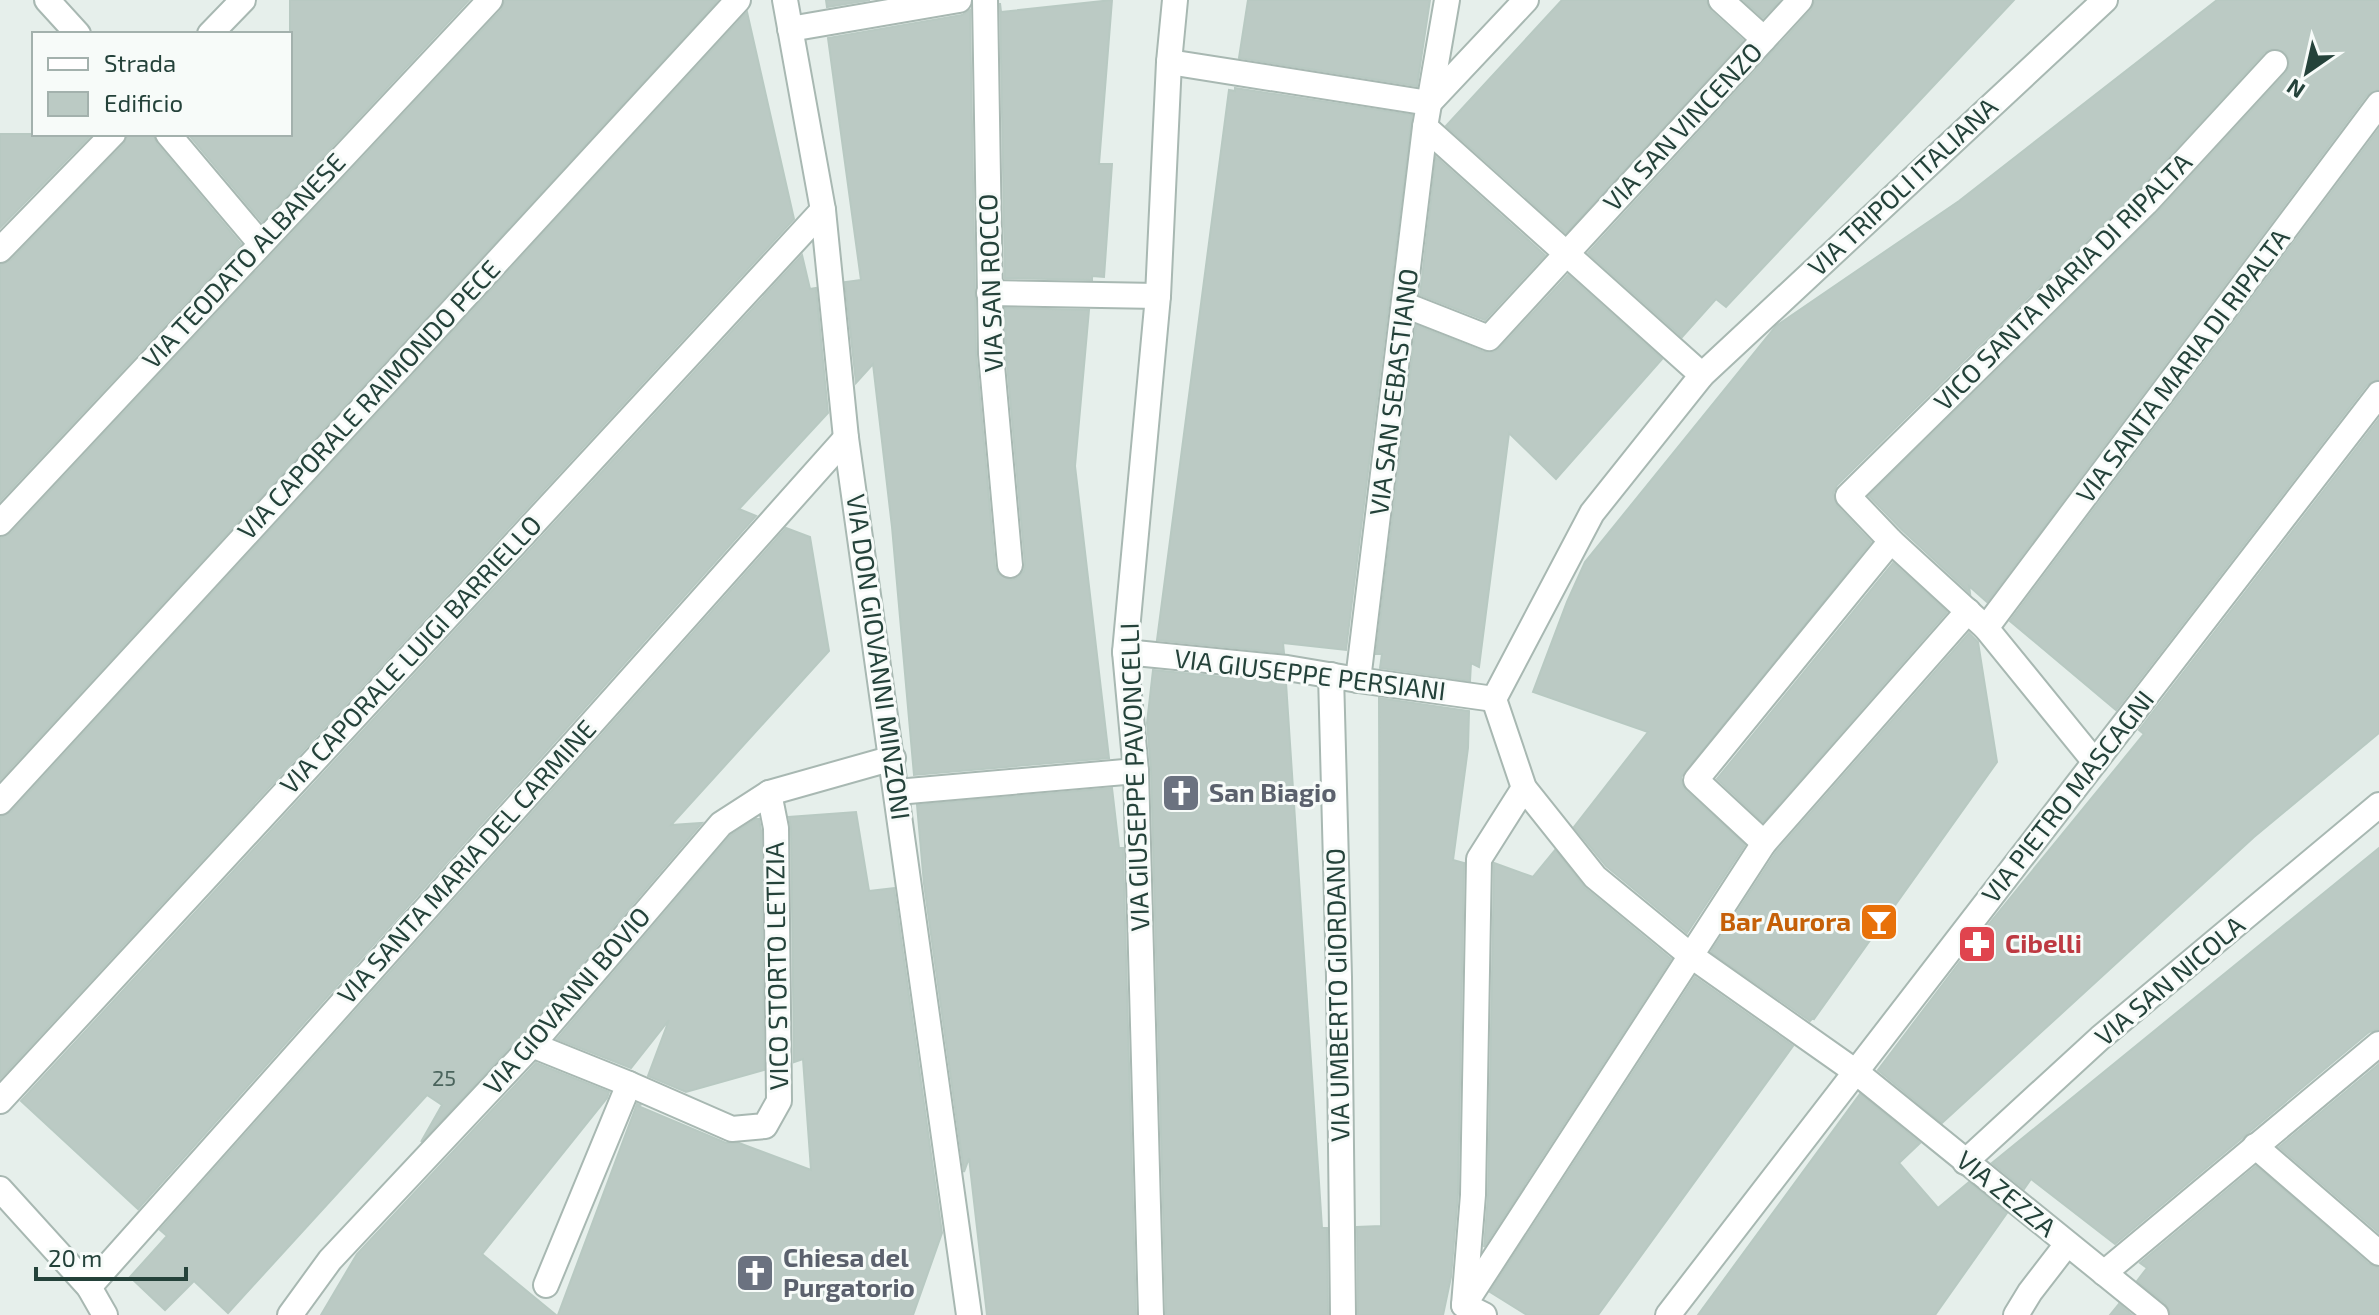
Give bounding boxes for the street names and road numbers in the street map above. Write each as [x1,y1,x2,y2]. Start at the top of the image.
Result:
street label: VIA SAN VINCENZO [1596,35,1768,217]
street label: VIA TRIPOLI ITALIANA [1801,90,2003,282]
street label: VIA TEODATO ALBANESE [135,146,351,374]
street label: VICO SANTA MARIA DI RIPALTA [1927,146,2197,416]
street label: VIA SAN ROCCO [971,193,1008,373]
street label: VIA SANTA MARIA DI RIPALTA [2069,222,2295,508]
street label: VIA CAPORALE RAIMONDO PECE [230,253,506,545]
street label: VIA SAN SEBASTIANO [1362,267,1423,517]
street label: VIA DON GIOVANNI MINZONI [841,492,918,822]
street label: VIA CAPORALE LUIGI BARRIELLO [273,508,547,800]
street label: VIA GIUSEPPE PAVONCELLI [1113,622,1154,932]
street label: VIA GIUSEPPE PERSIANI [1173,641,1448,706]
street label: VIA PIETRO MASCAGNI [1974,684,2159,908]
street label: VIA SANTA MARIA DEL CARMINE [330,713,602,1009]
street label: VICO STORTO LETIZIA [758,842,793,1090]
street label: VIA UMBERTO GIORDANO [1318,848,1355,1142]
street label: VIA GIOVANNI BOVIO [476,900,656,1100]
street label: VIA SAN NICOLA [2088,908,2250,1051]
street label: VIA ZEZZA [1951,1143,2063,1242]

